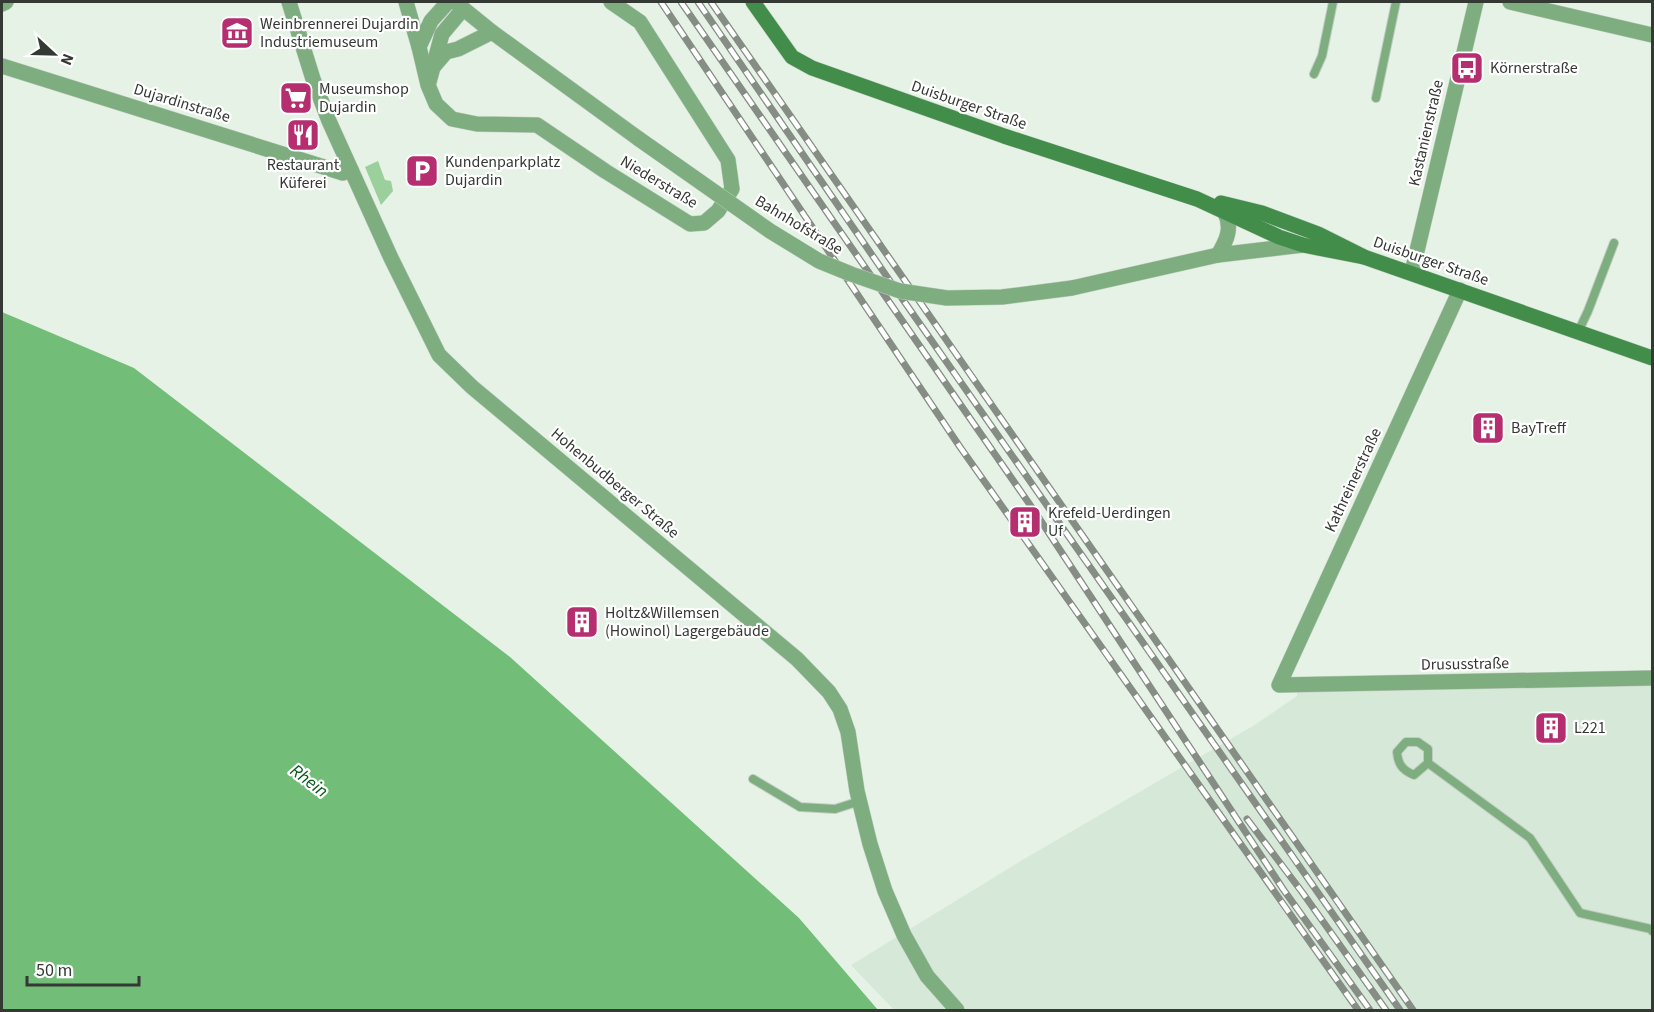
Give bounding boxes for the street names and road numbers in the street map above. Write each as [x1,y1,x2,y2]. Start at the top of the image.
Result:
street label: Duisburger Straße [908,75,1030,135]
street label: Dujardinstraße [131,78,233,128]
street label: Kastanienstraße [1403,78,1449,188]
street label: Niederstraße [616,150,702,214]
street label: Bahnhofstraße [751,190,847,260]
street label: Duisburger Straße [1370,231,1492,291]
street label: Hohenbudberger Straße [546,423,684,543]
street label: Kathreinerstraße [1319,424,1387,536]
street label: Drususstraße [1421,652,1509,676]

